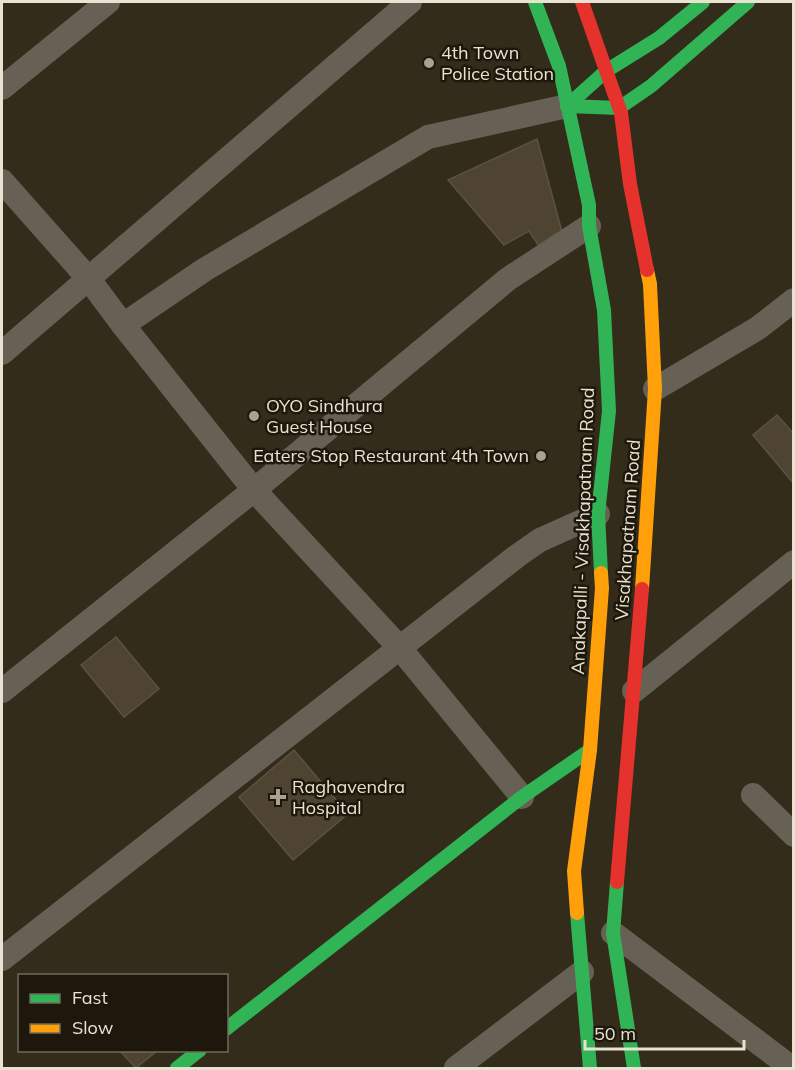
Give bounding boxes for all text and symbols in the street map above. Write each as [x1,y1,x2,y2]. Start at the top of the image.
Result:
place label: 4th Town Police Station [441,41,554,85]
marker: 4th Town Police Station [422,56,436,70]
street label: Anakapalli - Visakhapatnam Road [566,387,599,675]
place label: OYO Sindhura Guest House [266,394,383,438]
marker: OYO Sindhura Guest House [247,409,261,423]
street label: Visakhapatnam Road [610,439,645,621]
place label: Eaters Stop Restaurant 4th Town [253,444,529,467]
marker: Eaters Stop Restaurant 4th Town [534,449,548,463]
place label: Raghavendra Hospital [292,775,405,819]
marker: Raghavendra Hospital [269,788,287,806]
legend [18,974,228,1052]
text: Fast [72,986,108,1009]
scale bar [585,1013,744,1051]
text: Slow [72,1016,114,1039]
text: 50 m [594,1022,636,1045]

